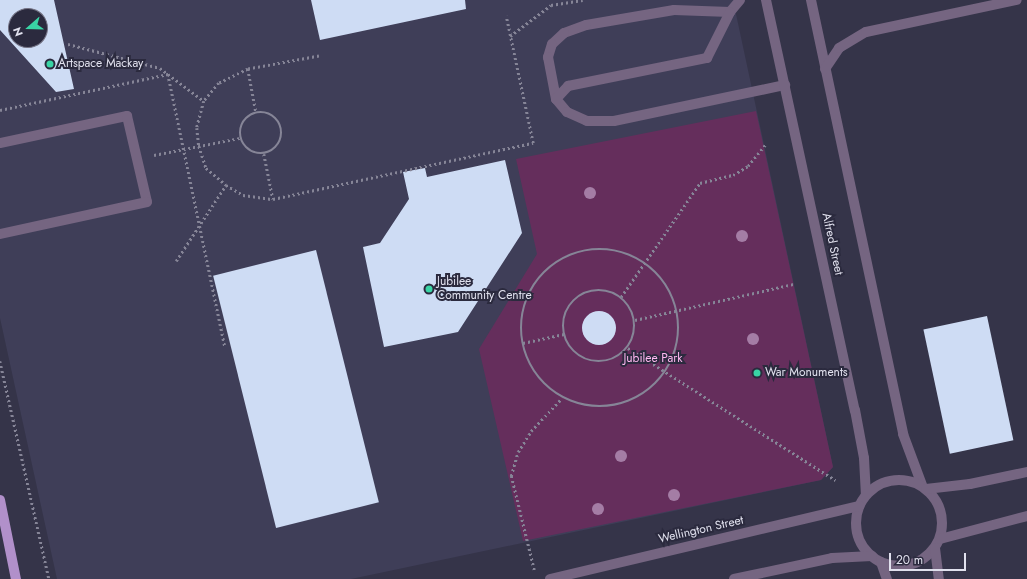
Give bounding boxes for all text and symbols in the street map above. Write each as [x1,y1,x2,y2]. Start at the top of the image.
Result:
north arrow [8,8,48,48]
text: N [9,25,27,39]
place label: Artspace Mackay [58,57,143,71]
marker: Artspace Mackay [45,59,55,69]
street label: Alfred Street [818,212,846,276]
place label: Jubilee Community Centre [437,275,532,303]
marker: Jubilee Community Centre [424,284,434,294]
park label: Jubilee Park [623,352,683,366]
place label: War Monuments [765,366,848,380]
marker: War Monuments [752,368,762,378]
street label: Wellington Street [657,513,745,547]
scale bar [891,545,968,571]
text: 20 m [896,551,923,569]

